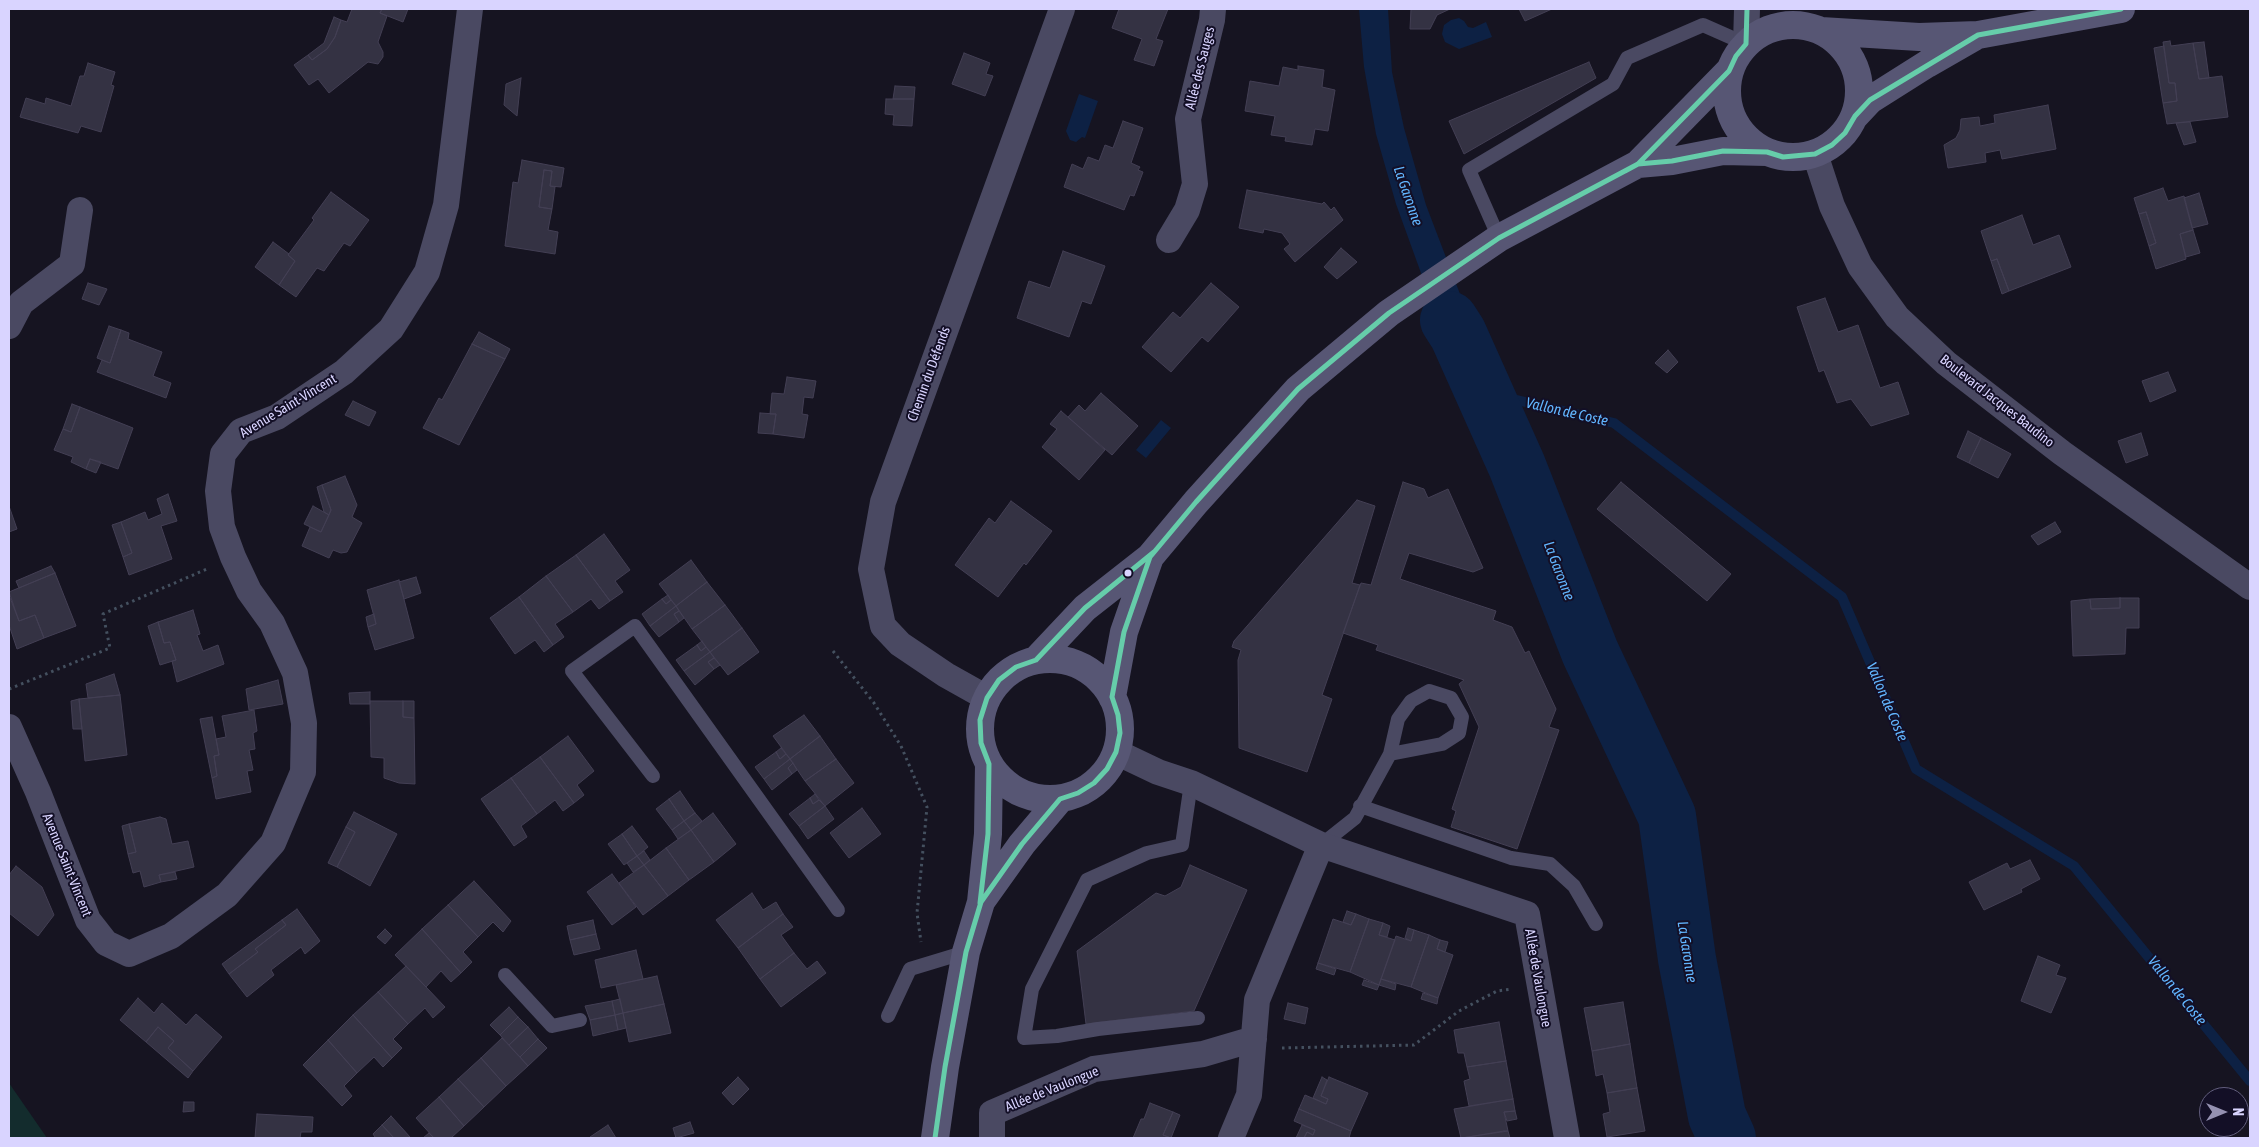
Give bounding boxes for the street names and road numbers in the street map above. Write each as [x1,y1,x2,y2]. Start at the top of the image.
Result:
street label: Allée des Sauges [1182,25,1218,111]
street label: Chemin du Défends [904,324,954,424]
street label: Boulevard Jacques Baudino [1936,351,2058,451]
street label: Avenue Saint-Vincent [237,371,339,441]
street label: Avenue Saint-Vincent [39,811,95,919]
street label: Allée de Vaulongue [1521,928,1555,1028]
street label: Allée de Vaulongue [1003,1063,1101,1115]

